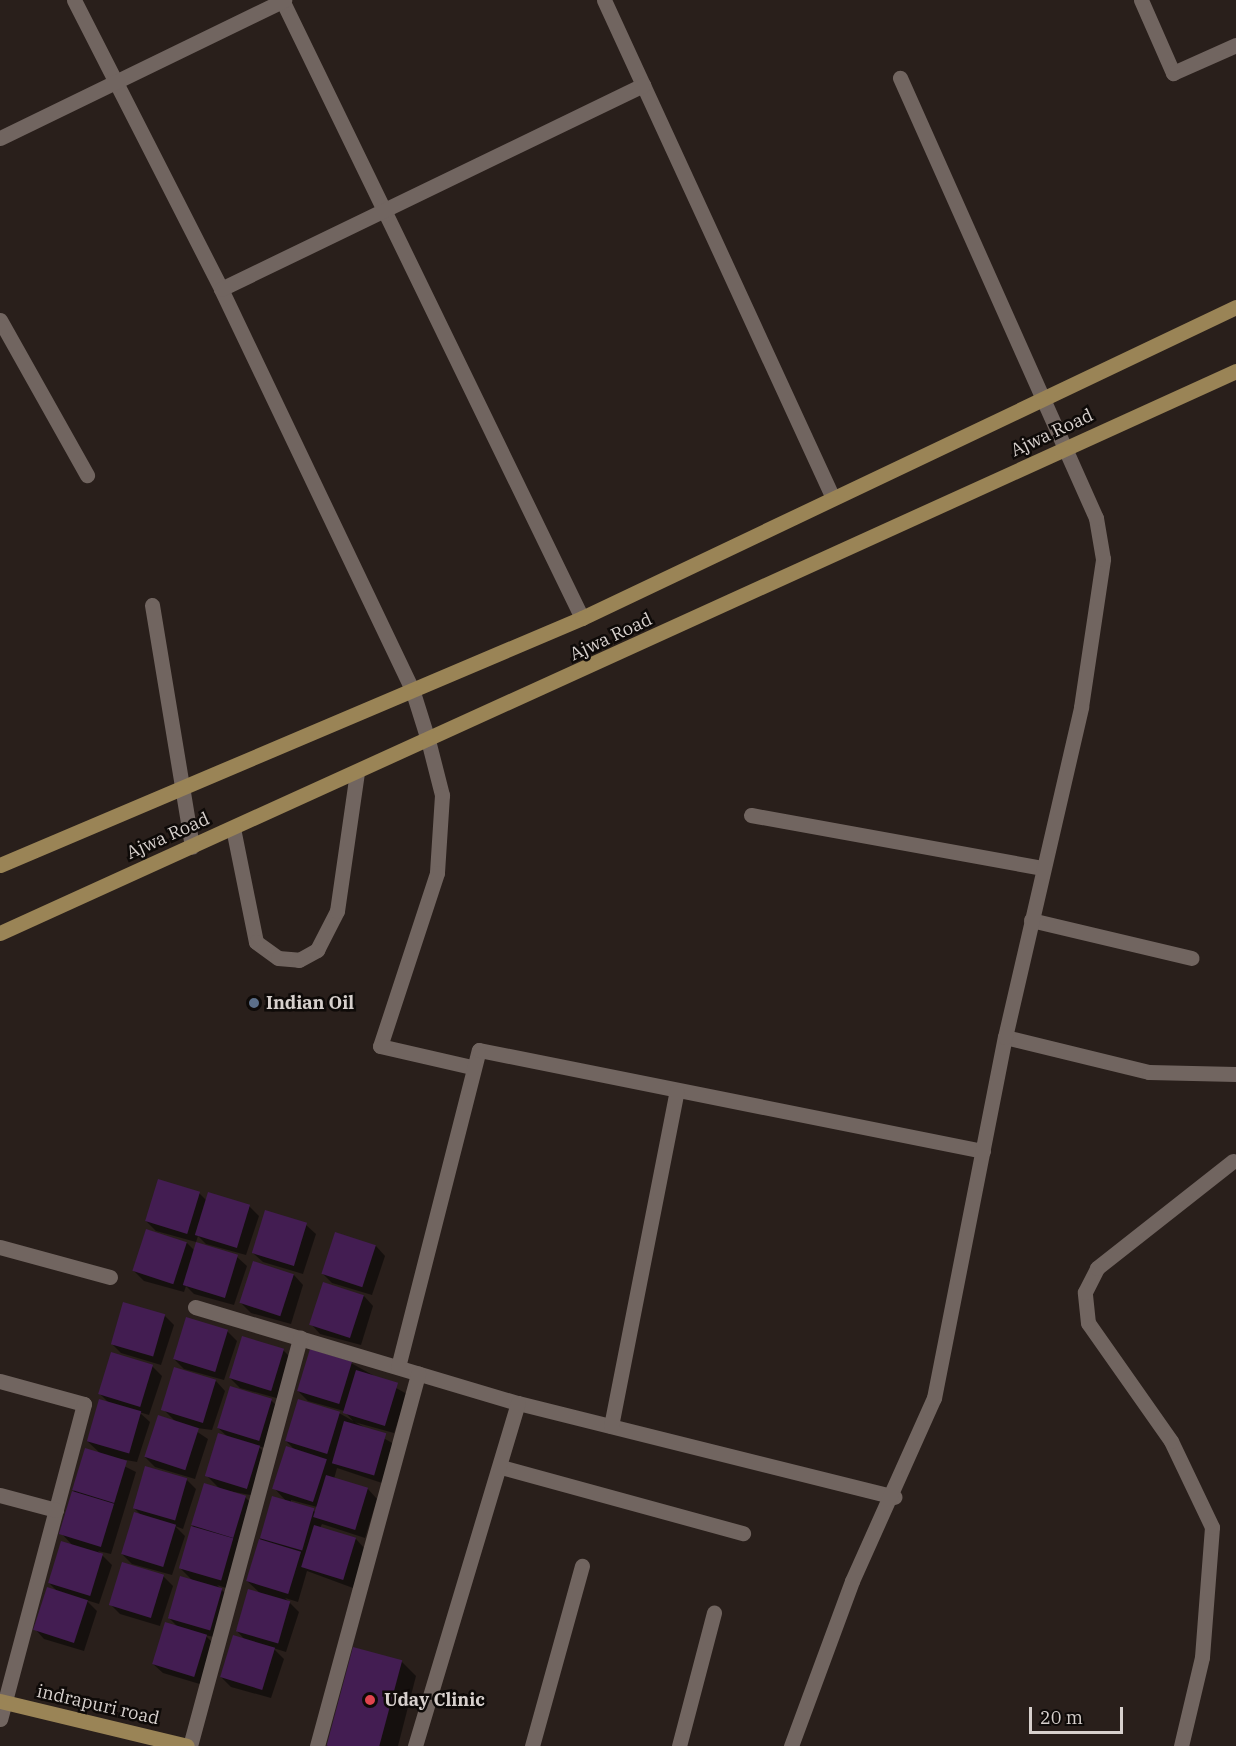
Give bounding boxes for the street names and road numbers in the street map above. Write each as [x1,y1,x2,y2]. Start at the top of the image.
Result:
street label: Ajwa Road [1007,404,1097,462]
street label: Ajwa Road [566,608,656,666]
street label: Ajwa Road [123,808,213,864]
street label: indrapuri road [35,1680,161,1730]

